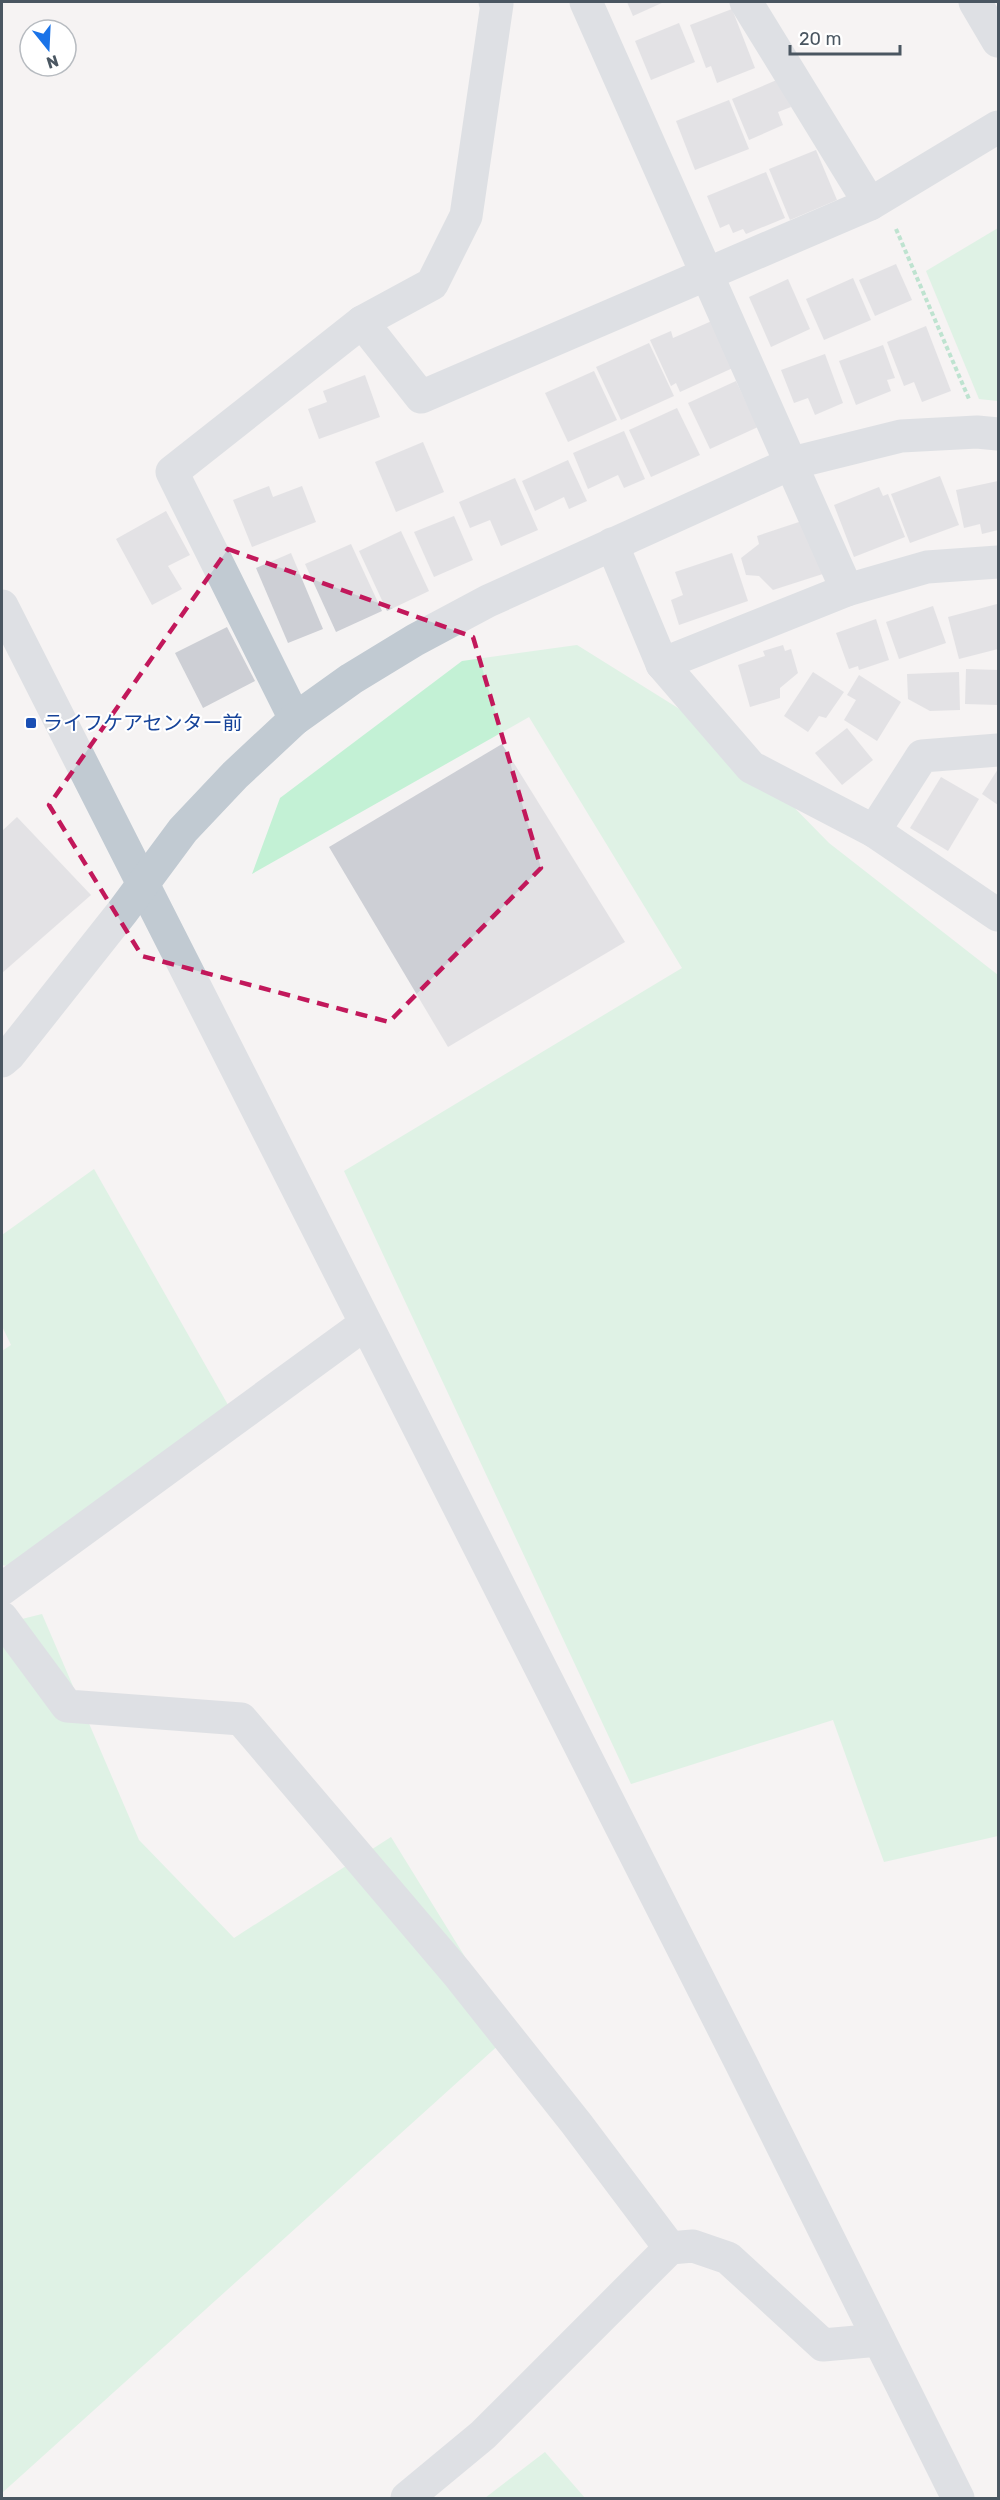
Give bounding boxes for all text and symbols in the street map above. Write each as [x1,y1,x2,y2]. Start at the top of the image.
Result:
north arrow [18,18,78,78]
scale bar [790,18,900,56]
text: 20 m [799,28,841,50]
text: N [44,51,61,73]
place label: ライフケアセンター前 [43,711,243,735]
marker: ライフケアセンター前 [24,716,38,730]

